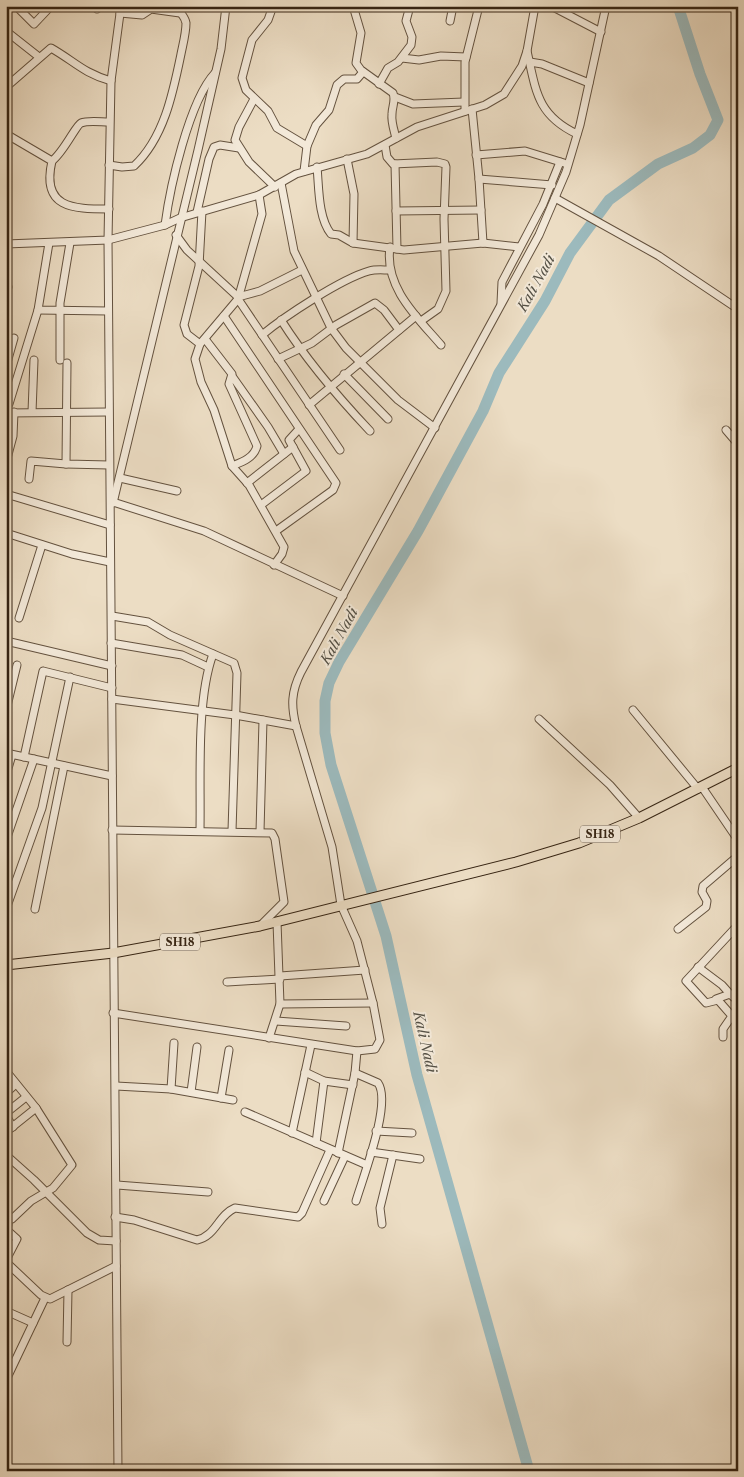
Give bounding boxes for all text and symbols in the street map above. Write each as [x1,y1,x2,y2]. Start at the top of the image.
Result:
water label: Kali Nadi [513,250,560,315]
water label: Kali Nadi [316,603,363,668]
road number: SH18 [580,826,620,842]
road number: SH18 [160,934,200,950]
water label: Kali Nadi [409,1009,441,1076]

